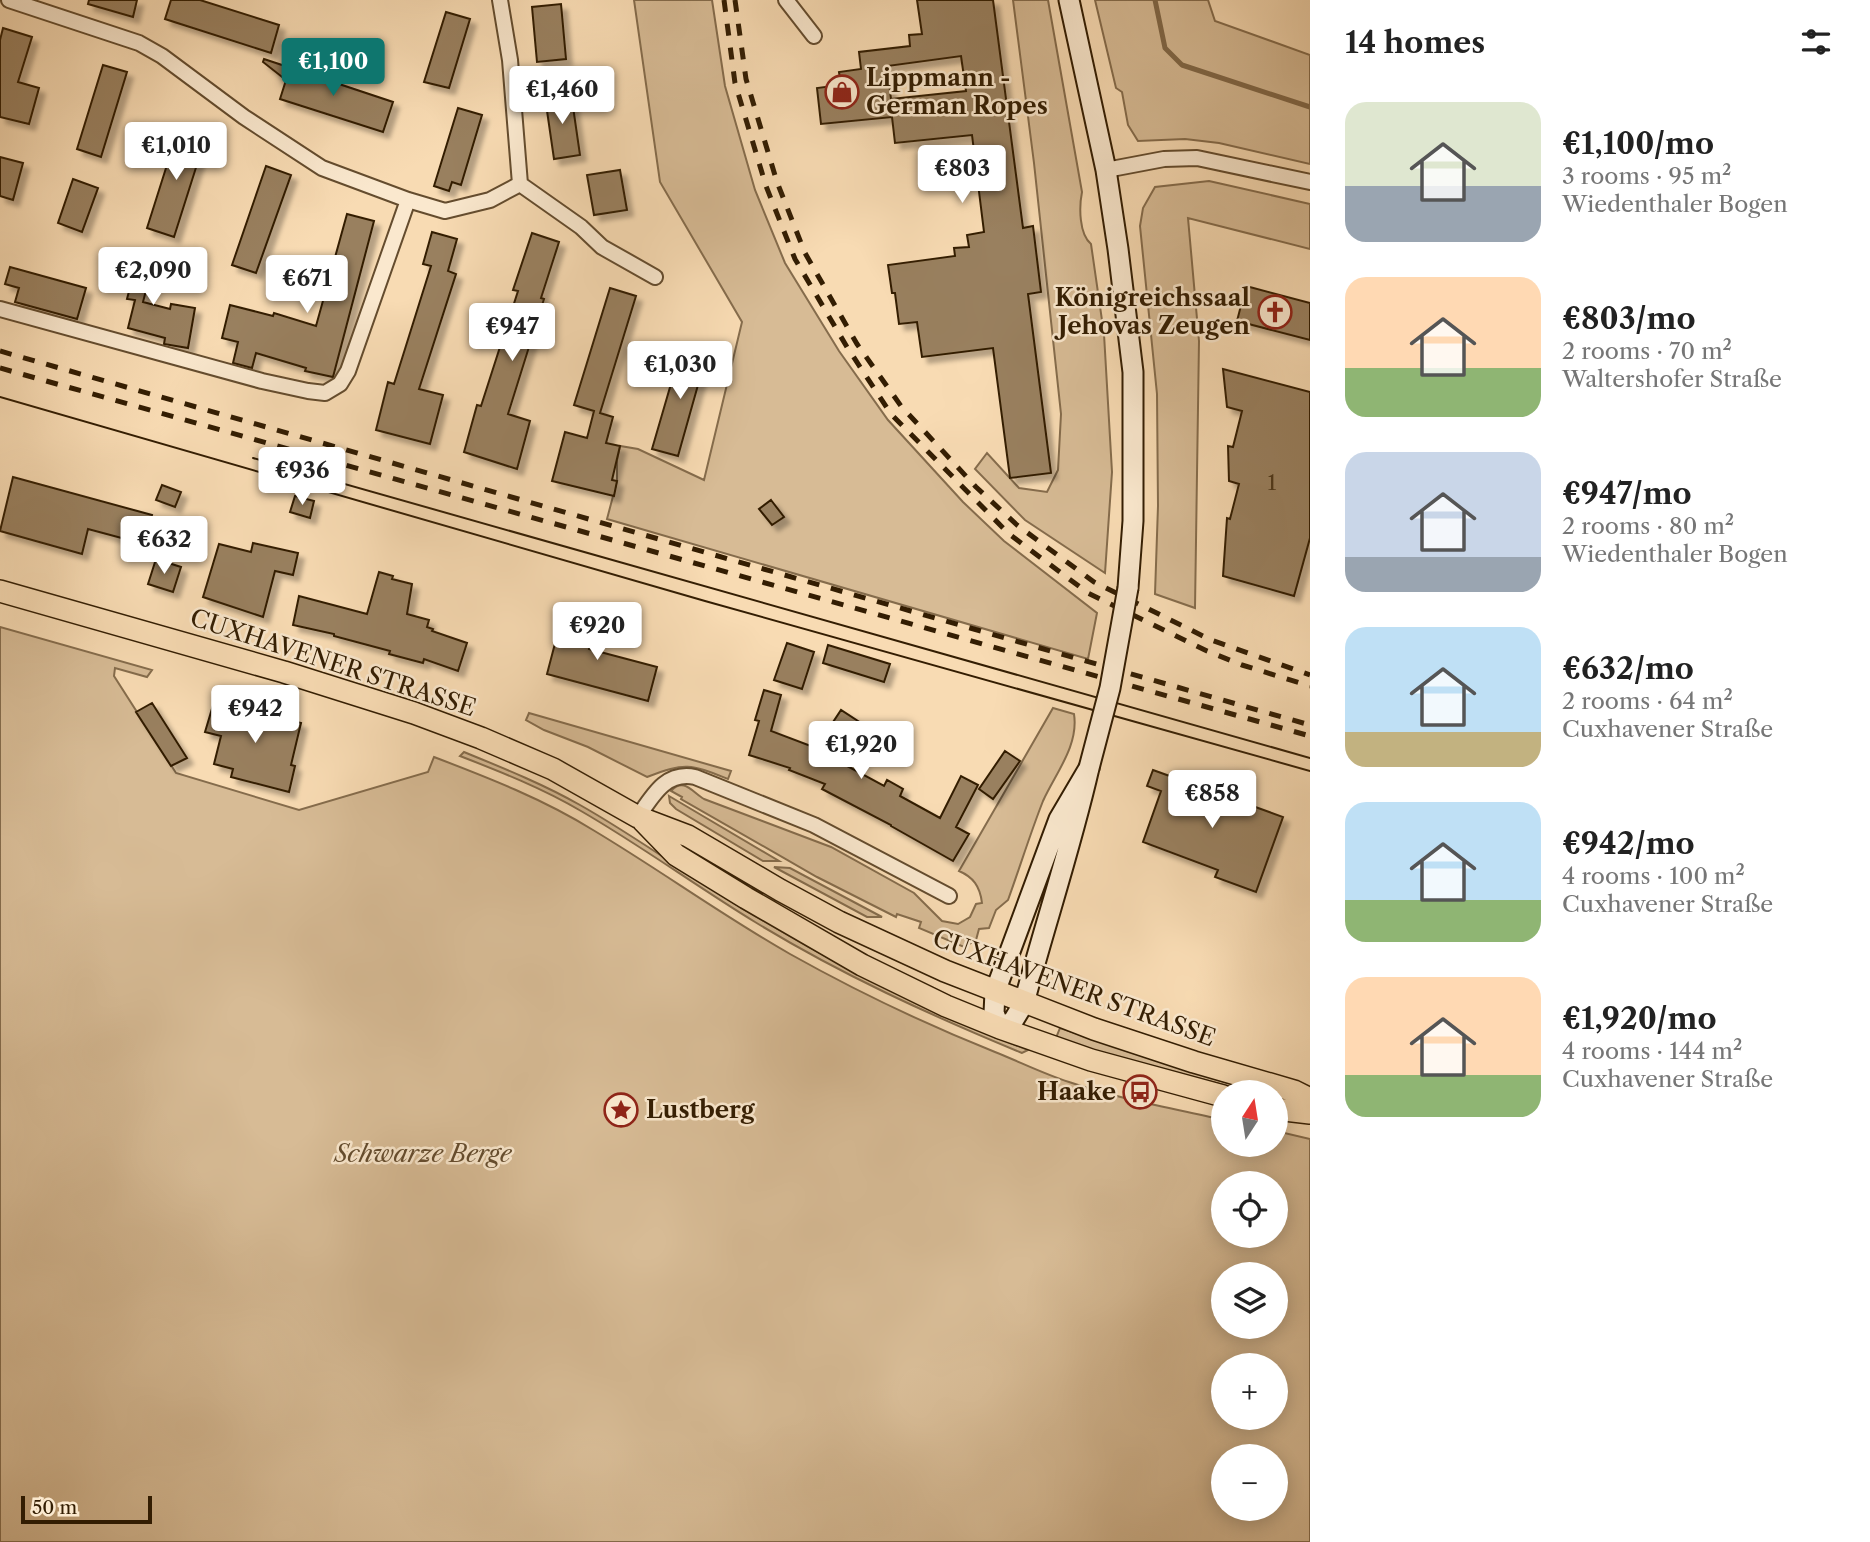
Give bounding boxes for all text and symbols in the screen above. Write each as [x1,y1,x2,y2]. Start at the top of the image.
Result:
icon: filters [1797,23,1835,61]
text: 14 homes [1345,24,1485,61]
pin: €1,100 [276,38,390,98]
text: €1,100 [298,47,368,75]
place label: Lippmann - German Ropes [866,63,1048,120]
pin: €1,460 [505,66,619,126]
shop icon: Lippmann - German Ropes [823,73,861,111]
text: €1,460 [525,75,599,103]
pin: €1,010 [119,122,233,182]
text: €1,100/mo [1562,125,1714,162]
icon: home [1401,130,1485,214]
text: €1,010 [141,131,211,159]
pin: €803 [921,146,1003,205]
text: €803 [934,154,990,182]
text: 3 rooms · 95 m² [1562,162,1731,190]
text: Wiedenthaler Bogen [1562,190,1788,218]
pin: €2,090 [96,247,210,307]
text: €2,090 [114,256,192,284]
pin: €671 [266,256,348,315]
text: €671 [282,264,332,292]
place label: Königreichssaal Jehovas Zeugen [1054,283,1251,340]
church icon: Königreichssaal Jehovas Zeugen [1256,293,1294,331]
text: €803/mo [1562,300,1695,337]
pin: €947 [471,304,553,363]
icon: home [1401,305,1485,389]
text: €947 [485,312,539,340]
text: 2 rooms · 70 m² [1562,337,1732,365]
pin: €1,030 [623,342,737,401]
text: €1,030 [643,350,717,378]
text: Waltershofer Straße [1562,365,1782,393]
pin: €936 [261,448,343,507]
text: €936 [274,456,330,484]
house number: 1 [1268,470,1277,495]
text: €947/mo [1562,475,1692,512]
icon: home [1401,480,1485,564]
text: 2 rooms · 80 m² [1562,512,1734,540]
pin: €632 [123,516,205,576]
text: €632 [137,525,191,553]
text: Wiedenthaler Bogen [1562,540,1788,568]
pin: €920 [556,602,638,662]
street label: CUXHAVENER STRASSE [187,603,480,722]
text: €920 [569,611,625,639]
text: €632/mo [1562,650,1694,687]
icon: home [1401,655,1485,739]
pin: €942 [214,686,296,745]
text: 2 rooms · 64 m² [1562,687,1733,715]
text: €942 [227,694,283,722]
text: Cuxhavener Straße [1562,715,1773,743]
pin: €1,920 [804,722,918,781]
text: €1,920 [825,730,897,758]
pin: €858 [1171,770,1253,830]
text: €858 [1184,779,1240,807]
text: €942/mo [1562,825,1695,862]
icon: home [1401,830,1485,914]
text: 4 rooms · 100 m² [1562,862,1745,890]
text: Cuxhavener Straße [1562,890,1773,918]
street label: CUXHAVENER STRASSE [929,923,1219,1052]
text: €1,920/mo [1562,1000,1717,1037]
icon: home [1401,1005,1485,1089]
text: 4 rooms · 144 m² [1562,1037,1742,1065]
text: Cuxhavener Straße [1562,1065,1773,1093]
bus stop icon: Haake [1121,1073,1159,1111]
place label: Haake [1037,1077,1116,1106]
north arrow [1211,1080,1288,1157]
map controls [1211,1080,1288,1521]
place icon: Lustberg [602,1091,640,1129]
place label: Lustberg [646,1095,756,1124]
park label: Schwarze Berge [332,1139,513,1168]
button: locate [1211,1171,1288,1248]
button: layers [1211,1262,1288,1339]
button: + [1211,1353,1288,1430]
button: − [1211,1444,1288,1521]
scale bar [21,1493,152,1525]
text: 50 m [32,1496,77,1519]

